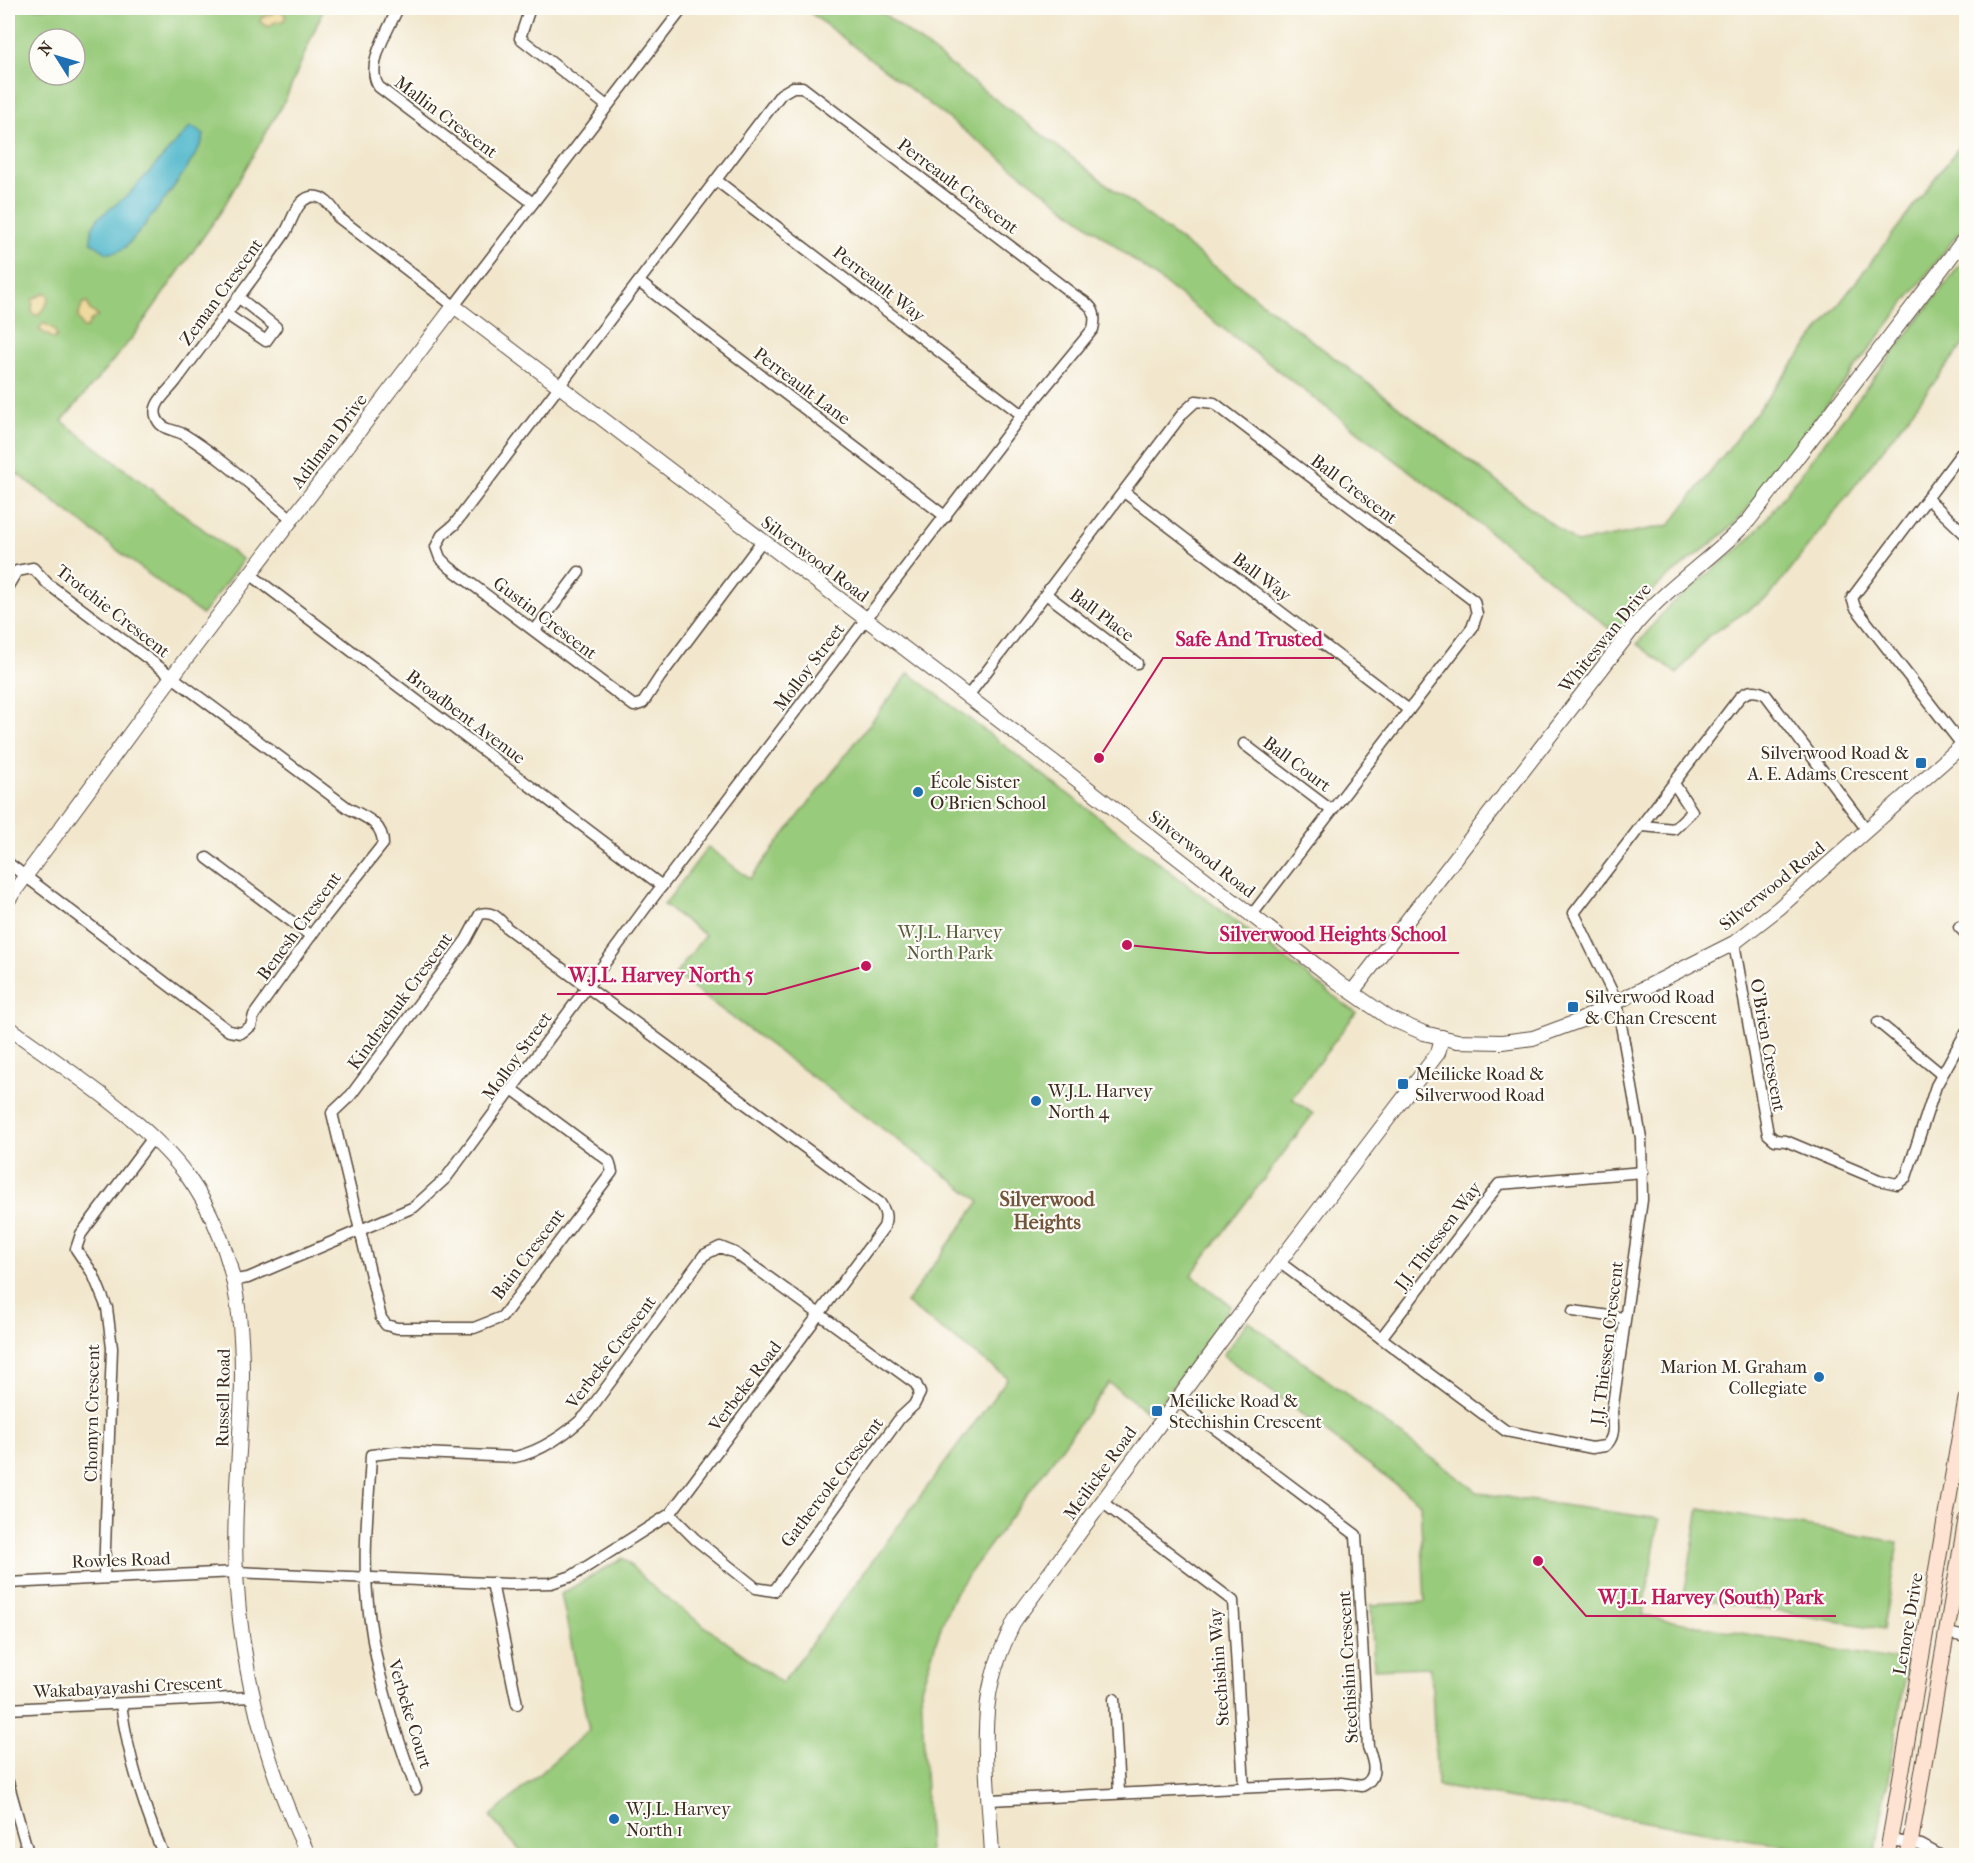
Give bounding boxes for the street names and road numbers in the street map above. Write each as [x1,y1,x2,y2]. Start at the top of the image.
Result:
street label: Mallin Crescent [390,72,502,163]
street label: Perreault Crescent [893,134,1023,239]
street label: Zeman Crescent [175,234,268,350]
street label: Perreault Way [828,242,930,328]
street label: Perreault Lane [749,343,854,430]
street label: Adilman Drive [286,390,372,494]
street label: Ball Crescent [1306,450,1401,529]
street label: Silverwood Road [757,512,873,607]
street label: Ball Way [1228,549,1296,607]
street label: Trotchie Crescent [52,560,174,663]
street label: Gustin Crescent [489,573,601,665]
street label: Whiteswan Drive [1554,579,1656,698]
street label: Ball Place [1065,584,1138,646]
street label: Molloy Street [770,619,850,715]
street label: Broadbent Avenue [402,666,529,769]
street label: Ball Court [1259,732,1335,797]
street label: Silverwood Road [1144,806,1259,903]
street label: Silverwood Road [1715,837,1829,935]
street label: Benesh Crescent [253,867,346,985]
street label: Kindrachuk Crescent [344,928,458,1074]
street label: O'Brien Crescent [1745,977,1790,1114]
street label: Molloy Street [478,1007,557,1105]
street label: J.J. Thiessen Way [1390,1177,1487,1296]
street label: Bain Crescent [487,1204,570,1304]
street label: J.J. Thiessen Crescent [1587,1259,1628,1428]
street label: Verbeke Crescent [561,1291,661,1414]
street label: Verbeke Road [704,1337,786,1436]
street label: Chomyn Crescent [81,1343,104,1482]
street label: Russell Road [212,1348,235,1448]
street label: Gathercole Crescent [777,1413,888,1551]
street label: Meilicke Road [1059,1422,1141,1524]
street label: Rowles Road [71,1548,171,1573]
street label: Lenore Drive [1889,1571,1928,1677]
street label: Stechishin Crescent [1334,1589,1363,1744]
street label: Stechishin Way [1205,1606,1234,1727]
street label: Verbeke Court [383,1656,436,1772]
street label: Wakabayayashi Crescent [32,1672,224,1703]

